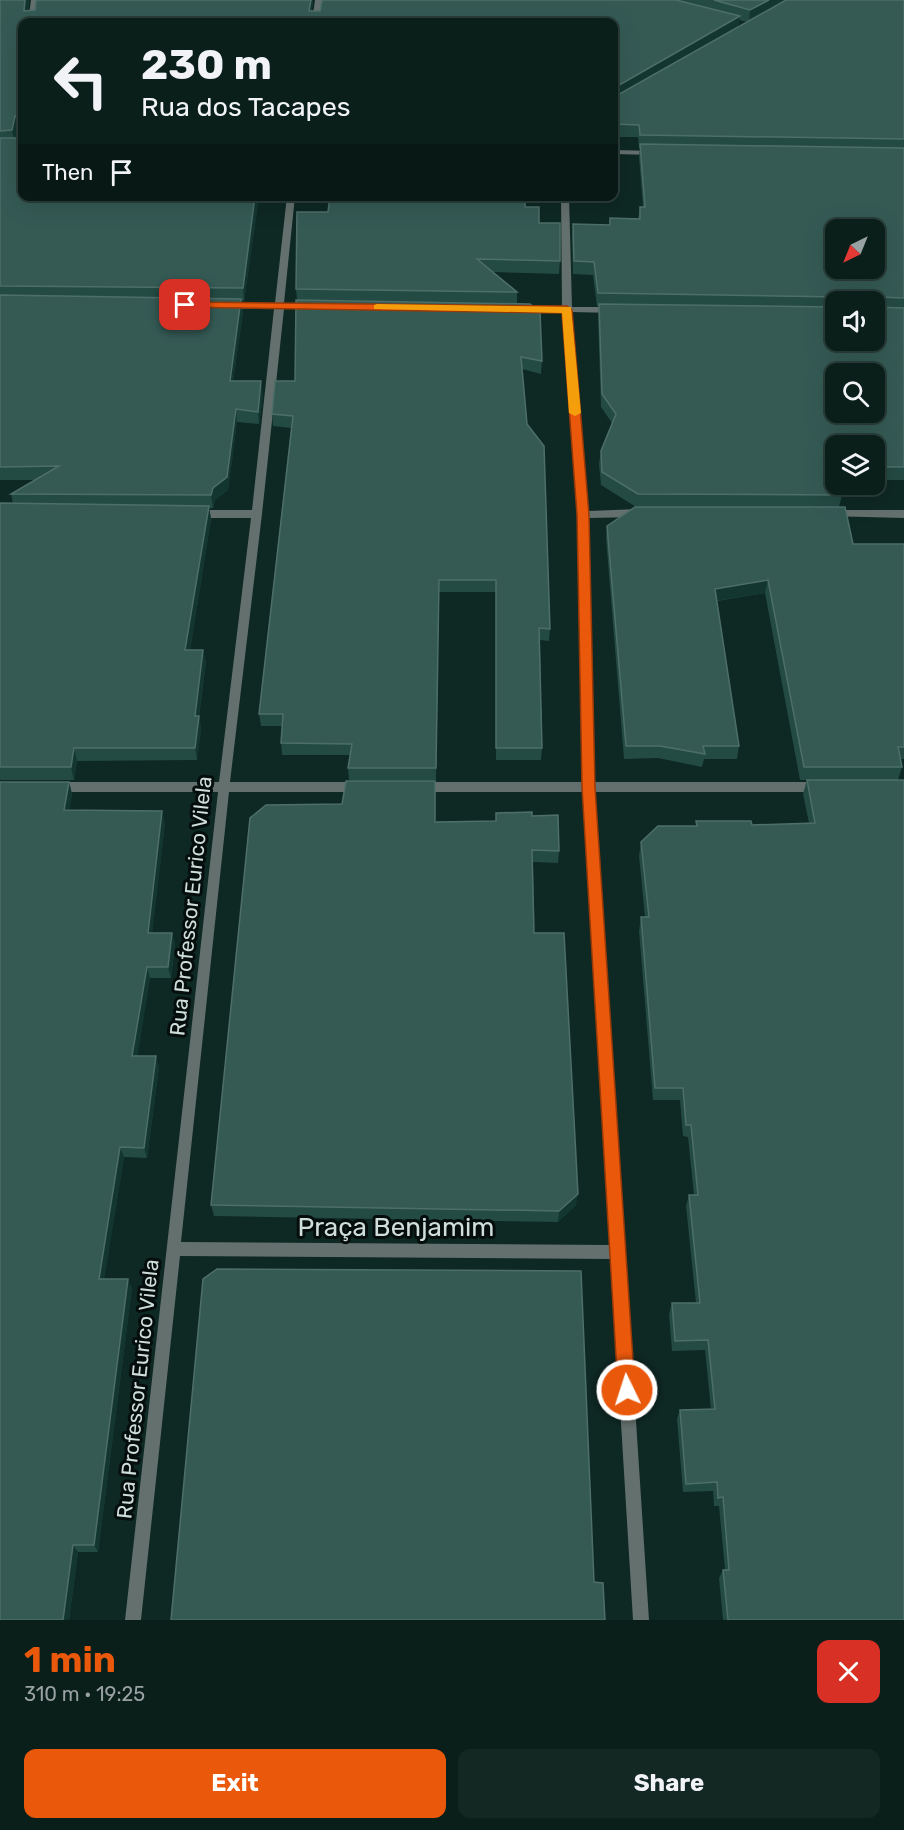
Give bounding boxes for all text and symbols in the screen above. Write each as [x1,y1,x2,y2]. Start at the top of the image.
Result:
text: 230 m [141,40,272,90]
icon: left [42,42,120,120]
text: Rua dos Tacapes [141,91,351,123]
icon: arrive [105,156,138,189]
text: Then [42,159,93,186]
north arrow [825,219,885,279]
map controls [825,219,885,495]
pin [159,279,210,330]
icon: arrive [168,288,201,321]
button: sound [825,291,885,351]
button: search [825,363,885,423]
button: layers [825,435,885,495]
street label: Rua Professor Eurico Vilela [164,775,217,1037]
street label: Praça Benjamim [298,1212,494,1243]
street label: Rua Professor Eurico Vilela [111,1258,164,1520]
position arrow [595,1358,659,1422]
text: 1 min [24,1638,116,1681]
button: close [817,1640,880,1703]
text: 310 m · 19:25 [24,1682,145,1706]
button: Exit [24,1749,446,1818]
button: Share [458,1749,880,1818]

